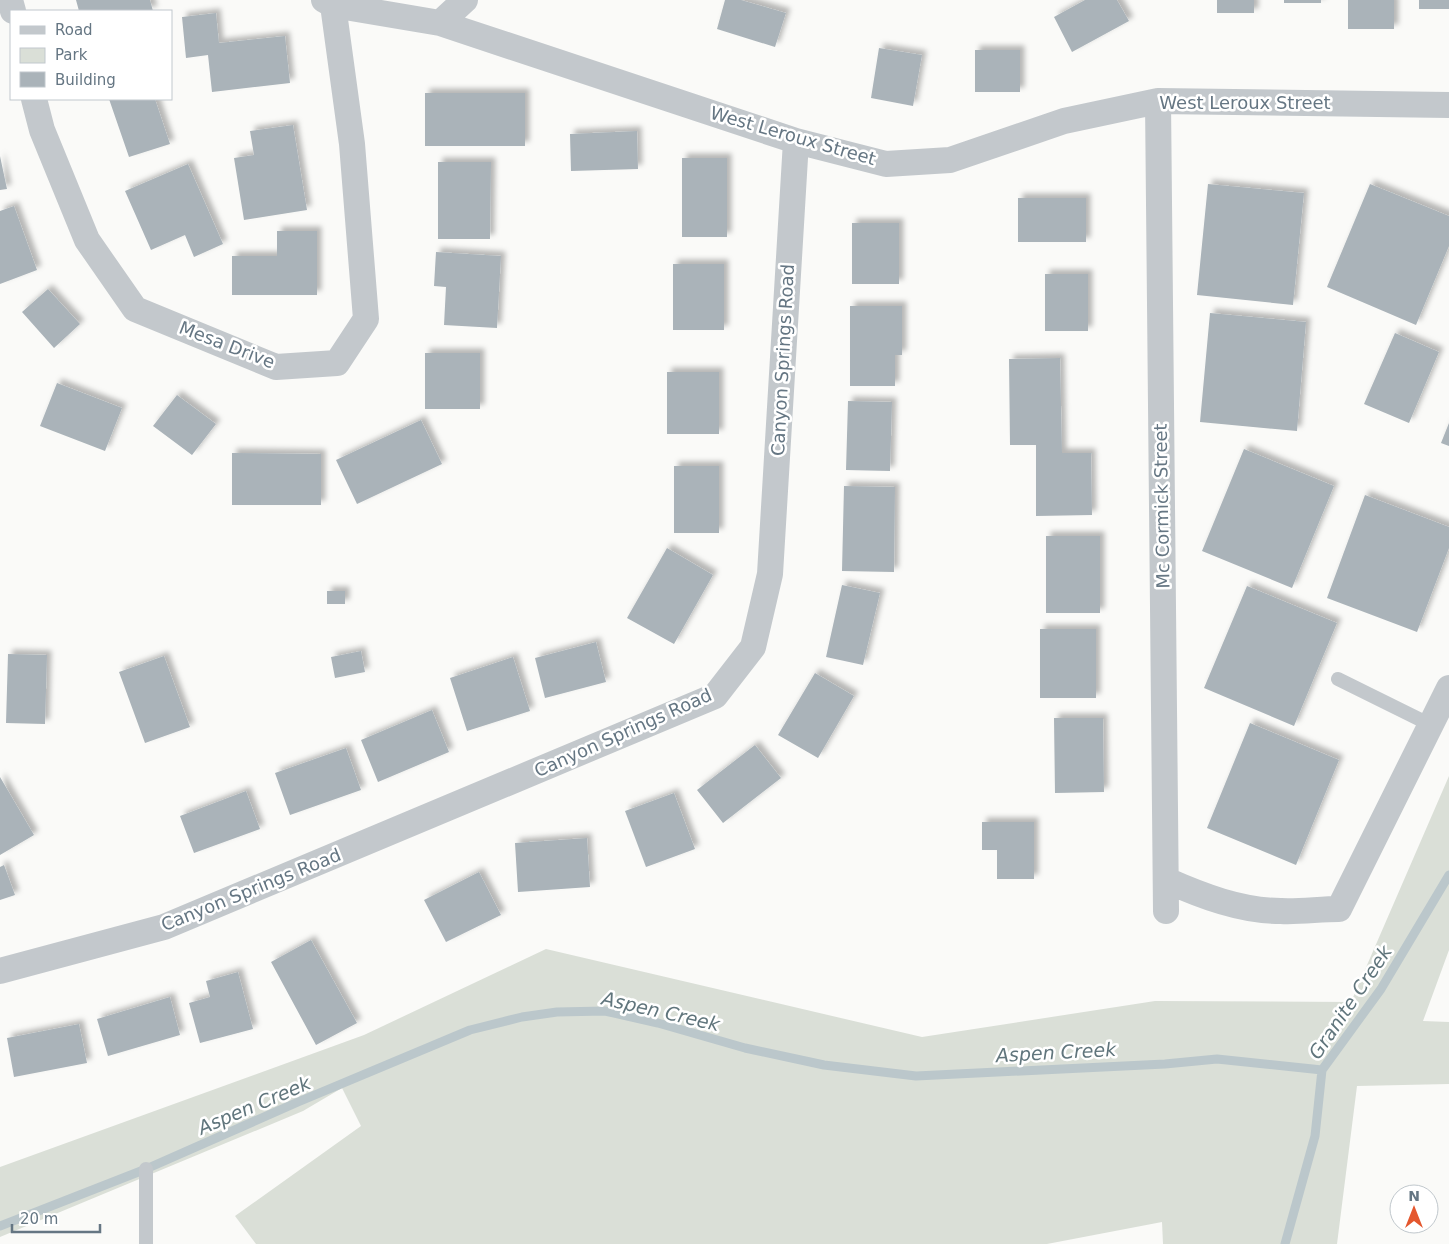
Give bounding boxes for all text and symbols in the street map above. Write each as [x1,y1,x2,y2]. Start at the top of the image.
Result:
legend [10,10,172,100]
text: Road [55,21,93,39]
text: Park [55,46,88,64]
text: Building [55,71,116,89]
street label: West Leroux Street [1159,92,1331,113]
street label: West Leroux Street [708,102,878,169]
street label: Canyon Springs Road [767,263,798,456]
street label: Mesa Drive [176,317,278,372]
street label: Mc Cormick Street [1150,423,1173,589]
street label: Canyon Springs Road [531,684,715,781]
street label: Canyon Springs Road [158,844,344,935]
water label: Granite Creek [1304,940,1397,1063]
water label: Aspen Creek [598,986,723,1035]
water label: Aspen Creek [993,1038,1118,1066]
water label: Aspen Creek [193,1071,315,1139]
north arrow [1389,1184,1439,1234]
text: N [1408,1188,1420,1204]
scale bar [12,1202,100,1234]
text: 20 m [20,1210,58,1228]

